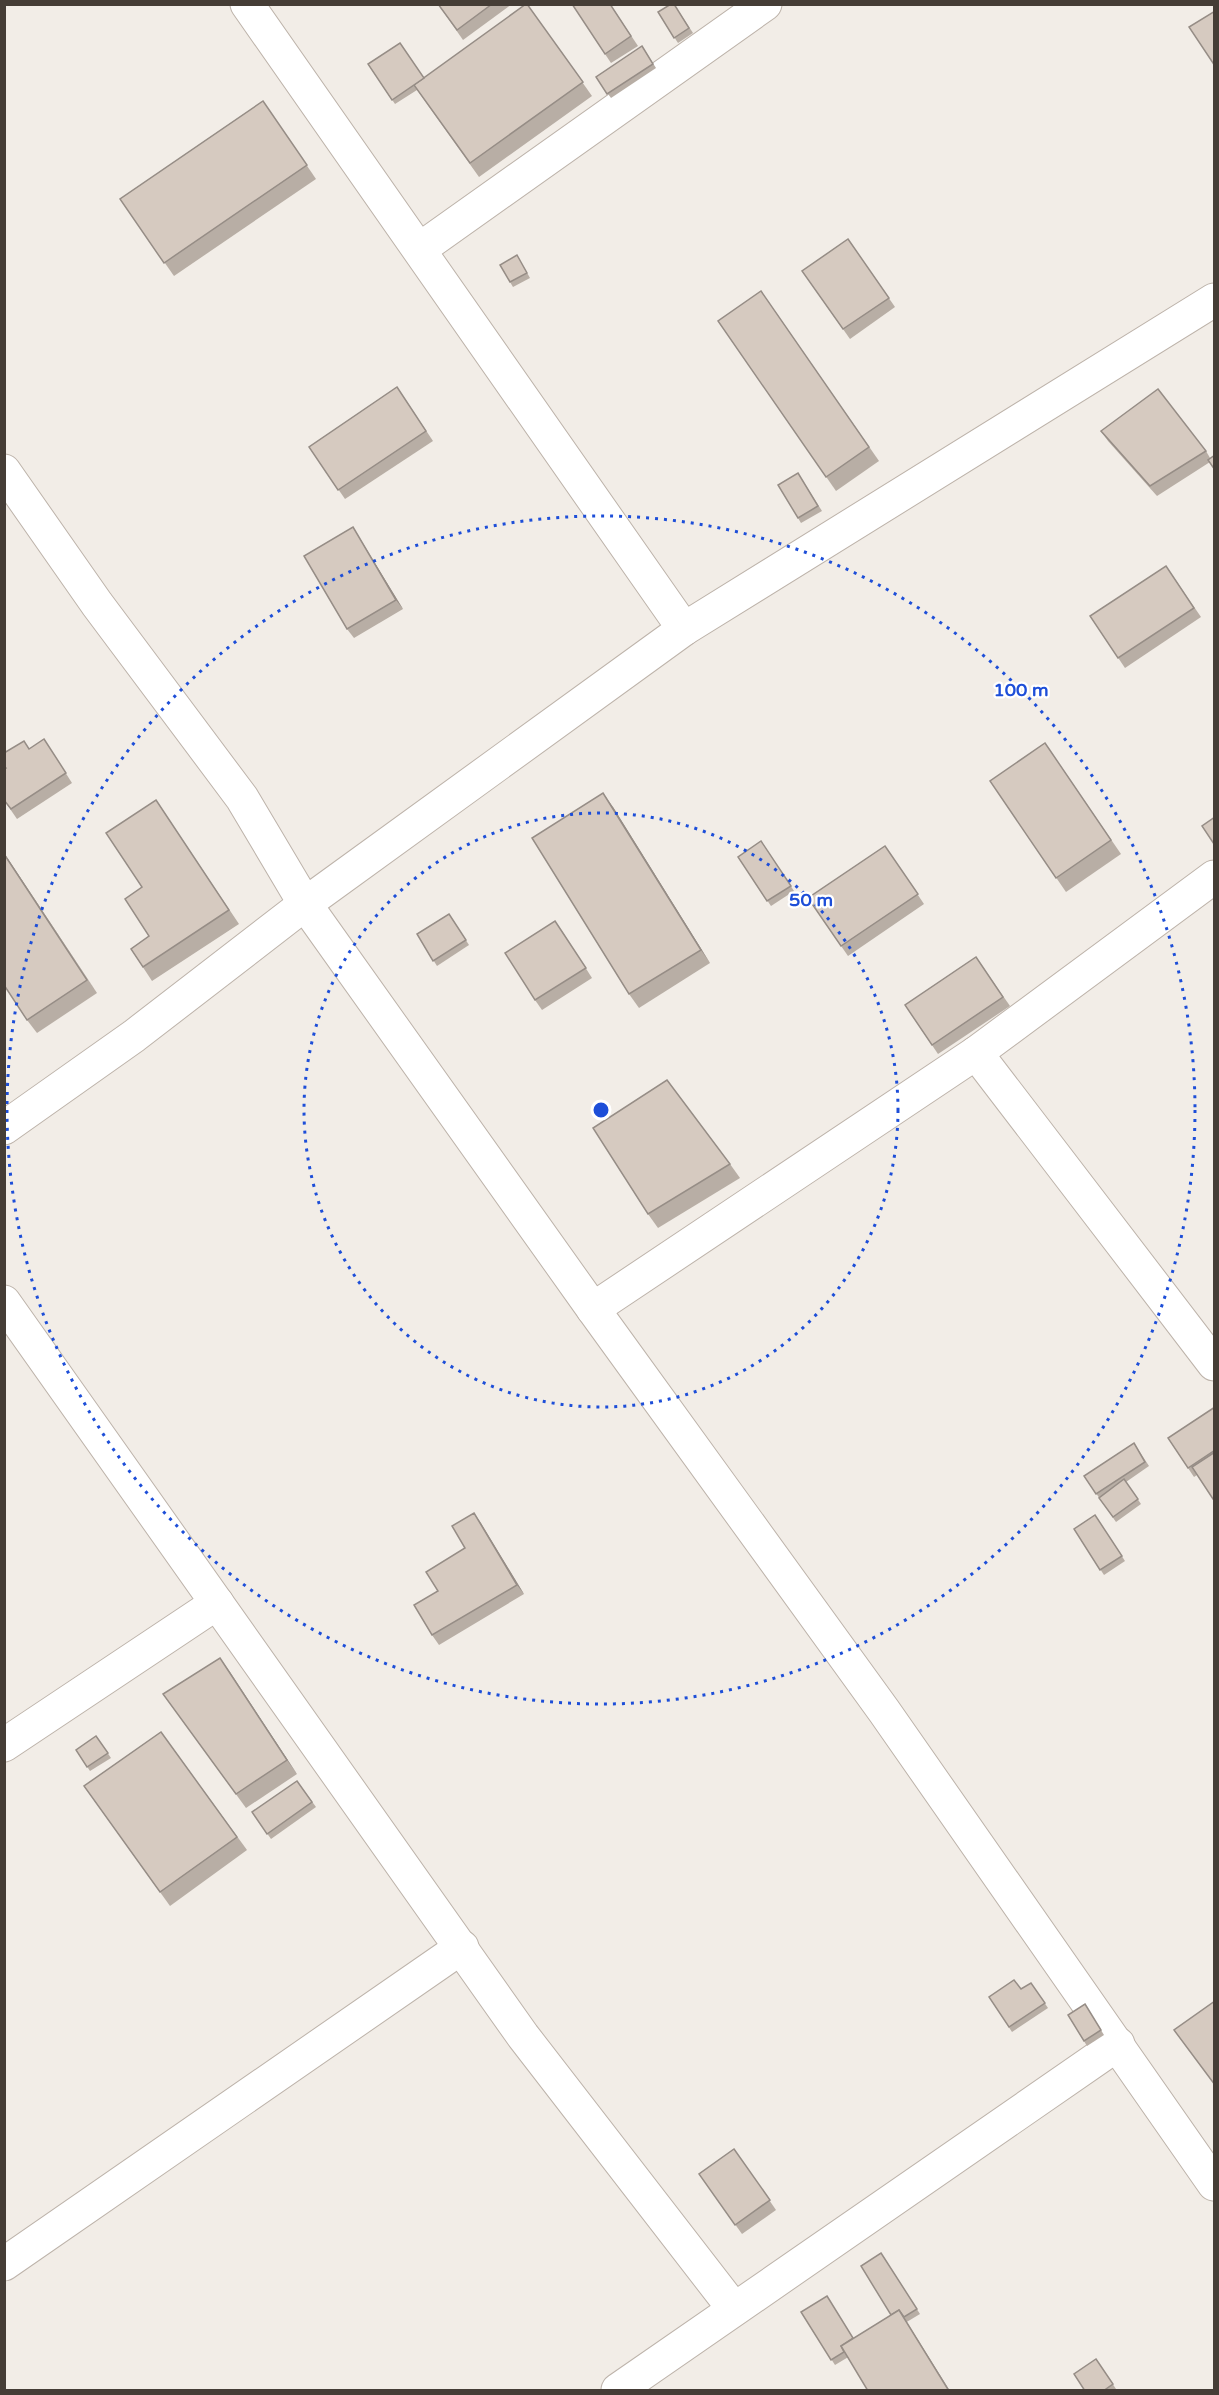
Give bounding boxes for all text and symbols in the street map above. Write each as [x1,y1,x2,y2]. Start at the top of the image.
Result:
text: 100 m [993,679,1049,701]
text: 50 m [789,889,833,911]
centre of rings [591,1100,611,1120]

